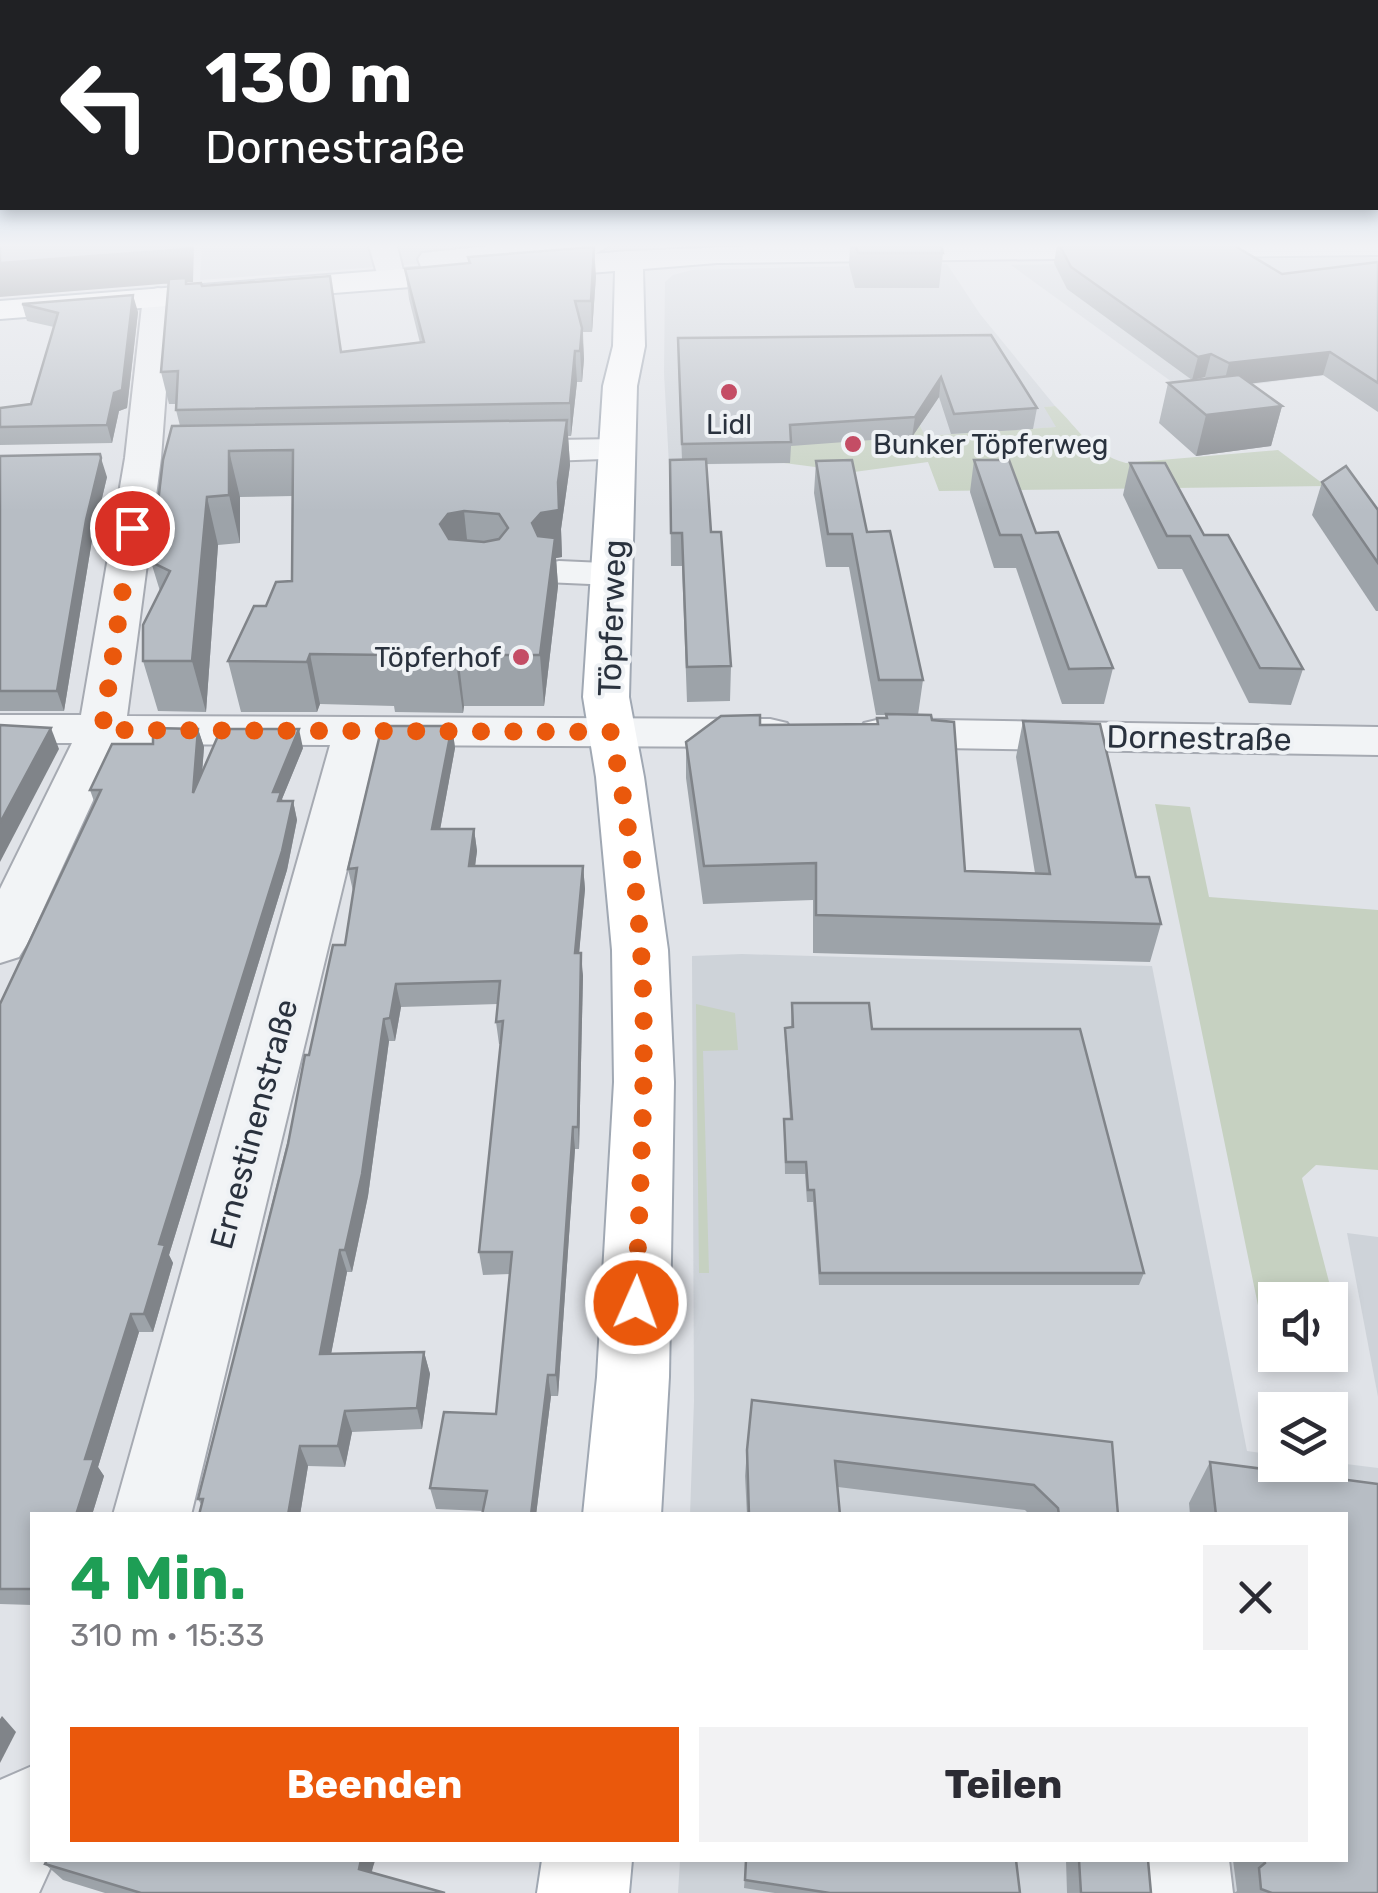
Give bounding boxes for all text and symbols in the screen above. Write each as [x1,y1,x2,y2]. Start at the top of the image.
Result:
text: 130 m [205,37,413,120]
icon: left [40,40,170,170]
text: Dornestraße [205,121,465,174]
marker: Lidl [718,381,740,403]
place label: Lidl [706,408,752,441]
place label: Bunker Töpferweg [873,428,1109,461]
marker: Bunker Töpferweg [842,433,864,455]
pin [90,486,175,571]
icon: arrive [105,501,160,556]
street label: Töpferweg [590,539,634,697]
place label: Töpferhof [374,641,501,674]
marker: Töpferhof [510,646,532,668]
street label: Dornestraße [1106,717,1292,759]
street label: Ernestinenstraße [202,995,306,1253]
position arrow [584,1251,688,1355]
map controls [1258,1282,1348,1482]
button: sound [1258,1282,1348,1372]
button: layers [1258,1392,1348,1482]
text: 4 Min. [70,1543,246,1614]
button: close [1203,1545,1308,1650]
text: 310 m · 15:33 [70,1616,265,1654]
button: Beenden [70,1727,679,1842]
button: Teilen [699,1727,1308,1842]

